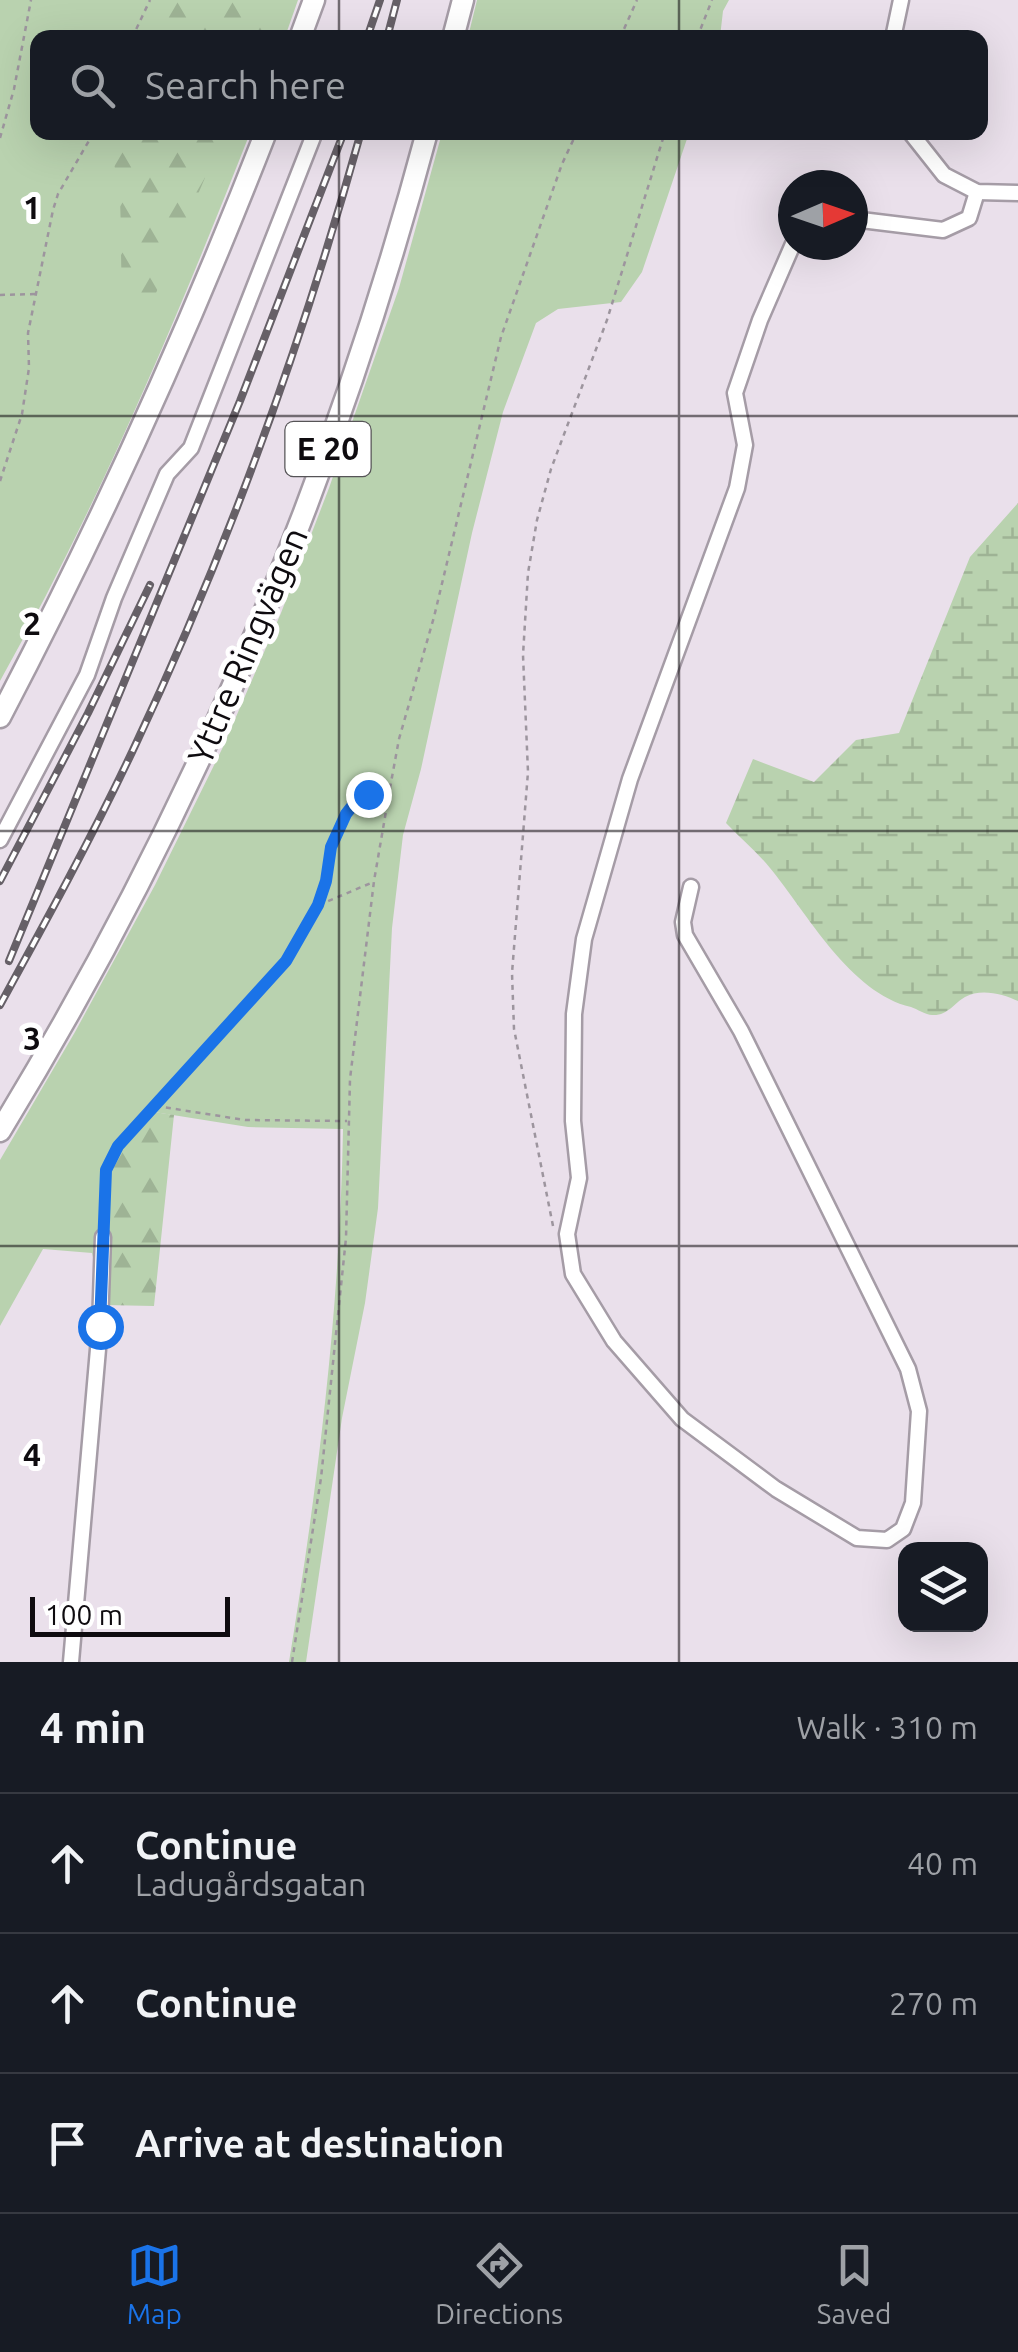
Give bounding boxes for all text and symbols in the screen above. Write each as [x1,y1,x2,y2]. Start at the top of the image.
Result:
search box [30,30,988,140]
icon: search [65,58,120,113]
text: Search here [145,64,346,106]
north arrow [778,170,868,260]
text: 1 [23,189,41,225]
road number: E 20 [286,422,370,476]
street label: Yttre Ringvägen [179,521,315,770]
text: 2 [23,605,41,641]
route end [346,772,392,818]
text: 3 [23,1020,41,1056]
route start [78,1304,124,1350]
text: 4 [23,1436,41,1472]
map controls [898,1542,988,1632]
button: layers [898,1542,988,1632]
scale bar [30,1592,230,1636]
text: 100 m [45,1599,123,1630]
text: 4 min [40,1704,146,1751]
text: Walk · 310 m [796,1709,978,1745]
text: Continue [135,1824,297,1866]
icon: ahead [40,1836,95,1891]
text: 40 m [907,1845,978,1881]
text: Ladugårdsgatan [135,1866,366,1902]
icon: ahead [40,1976,95,2031]
text: Continue [135,1982,297,2024]
text: 270 m [889,1985,978,2021]
icon: arrive [40,2116,95,2171]
text: Arrive at destination [135,2122,504,2164]
tab: Map [127,2238,182,2329]
tab: Directions [435,2238,563,2329]
tab: Saved [817,2238,891,2329]

